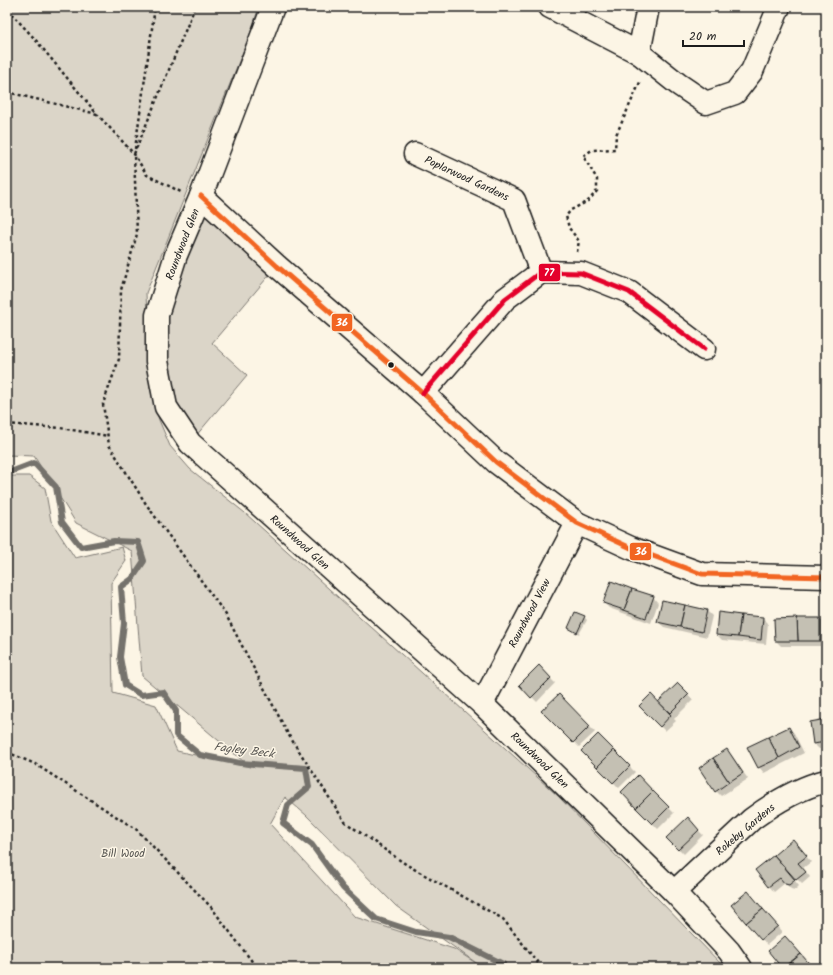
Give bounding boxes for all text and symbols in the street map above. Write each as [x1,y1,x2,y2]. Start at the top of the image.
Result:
scale bar [683,22,744,48]
text: 20 m [689,27,717,46]
street label: Poplarwood Gardens [421,151,512,207]
street label: Roundwood Glen [161,206,205,283]
line badge: 77 [538,263,561,282]
text: 77 [544,264,555,282]
line badge: 36 [331,313,353,332]
text: 36 [335,314,348,332]
unlabelled marker [386,360,396,370]
street label: Roundwood Glen [265,511,334,575]
line badge: 36 [629,542,652,561]
text: 36 [634,543,647,561]
street label: Roundwood View [504,575,556,651]
street label: Roundwood Glen [506,728,573,794]
water label: Fagley Beck [213,737,277,764]
street label: Rokeby Gardens [712,799,780,860]
park label: Bill Wood [101,845,145,863]

